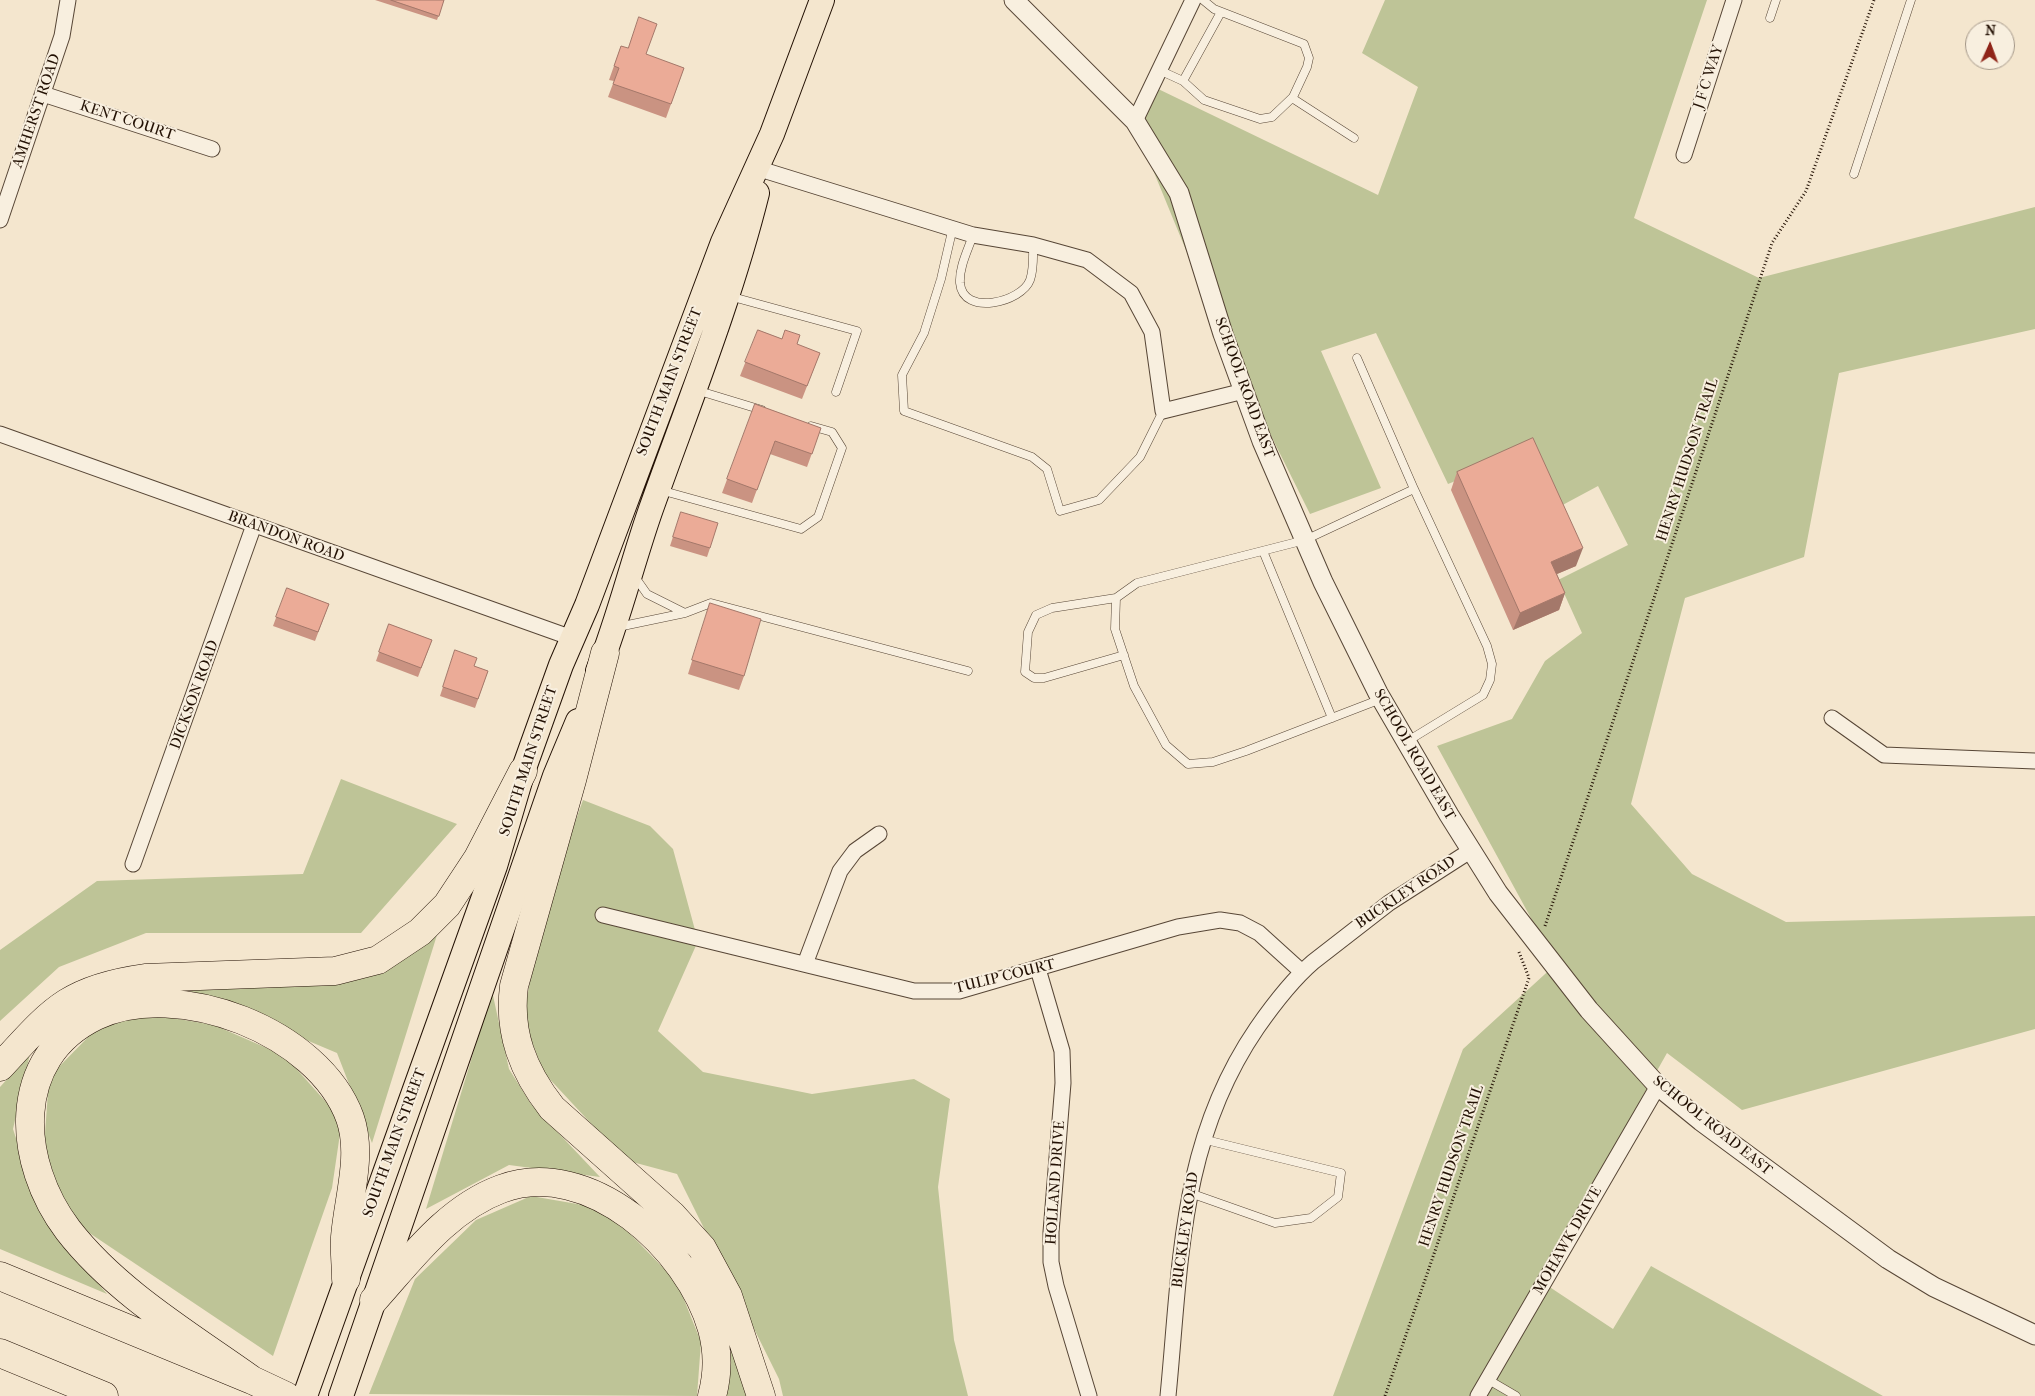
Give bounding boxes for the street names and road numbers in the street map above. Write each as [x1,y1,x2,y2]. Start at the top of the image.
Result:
street label: J F C WAY [1690,43,1728,111]
street label: AMHERST ROAD [9,52,65,170]
street label: KENT COURT [77,97,177,145]
street label: SOUTH MAIN STREET [633,305,707,459]
street label: SCHOOL ROAD EAST [1210,315,1278,461]
street label: HENRY HUDSON TRAIL [1653,376,1723,544]
street label: BRANDON ROAD [225,508,347,566]
street label: DICKSON ROAD [167,638,223,752]
street label: SOUTH MAIN STREET [496,683,562,839]
street label: SCHOOL ROAD EAST [1369,686,1459,824]
street label: BUCKLEY ROAD [1352,853,1460,933]
street label: TULIP COURT [953,956,1057,998]
street label: SOUTH MAIN STREET [360,1066,430,1220]
street label: SCHOOL ROAD EAST [1649,1072,1775,1180]
street label: HENRY HUDSON TRAIL [1416,1082,1488,1250]
street label: HOLLAND DRIVE [1043,1120,1069,1246]
street label: BUCKLEY ROAD [1169,1171,1203,1289]
street label: MOHAWK DRIVE [1530,1184,1606,1298]

